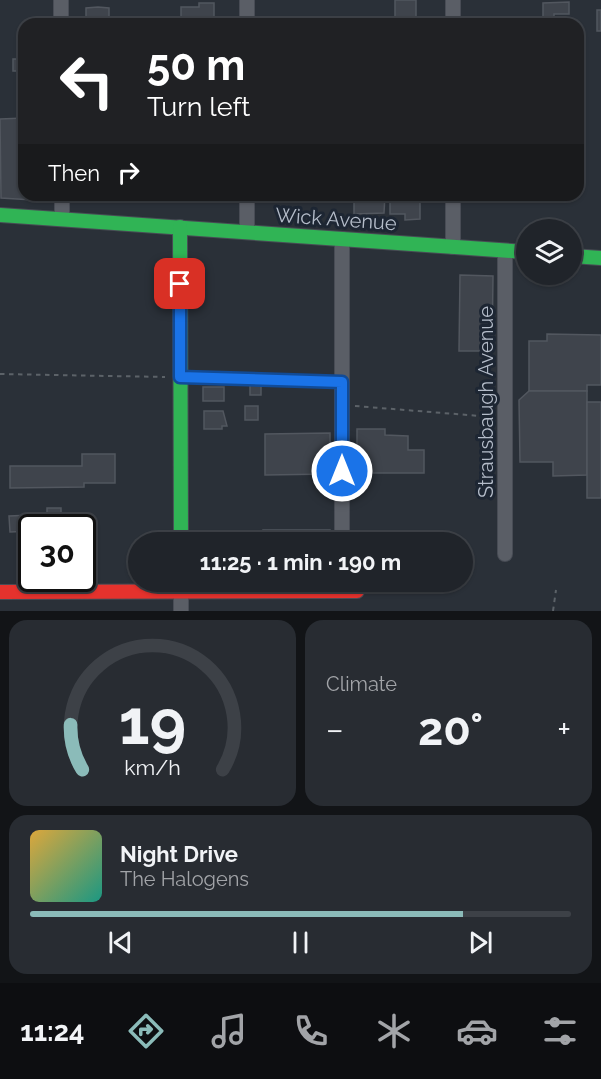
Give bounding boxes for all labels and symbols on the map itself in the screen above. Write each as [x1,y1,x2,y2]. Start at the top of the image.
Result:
street label: Wick Avenue [275,203,398,235]
pin [154,258,205,309]
street label: Strausbaugh Avenue [474,306,498,498]
position arrow [310,439,374,503]
speed limit sign: 30 [18,514,96,592]

